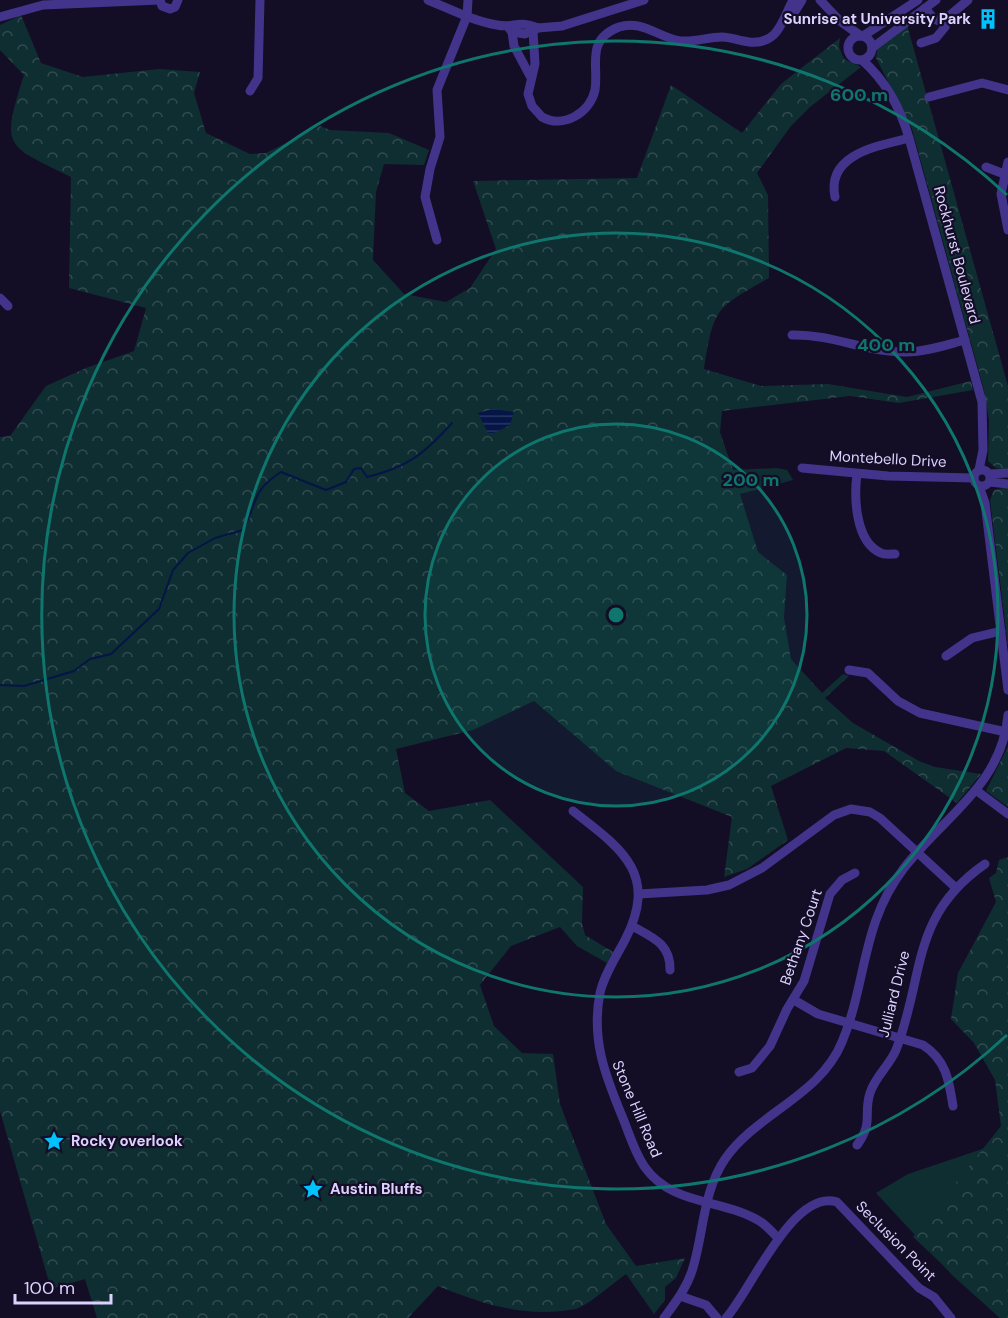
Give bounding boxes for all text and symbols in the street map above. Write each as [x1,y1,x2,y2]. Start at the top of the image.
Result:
building icon: Sunrise at University Park [976,7,1000,31]
place label: Sunrise at University Park [784,9,971,29]
text: 600 m [830,83,888,107]
street label: Rockhurst Boulevard [929,184,985,326]
text: 400 m [857,333,915,357]
street label: Montebello Drive [829,446,947,472]
text: 200 m [723,468,779,492]
centre of rings [606,605,626,625]
street label: Bethany Court [775,886,827,988]
street label: Julliard Drive [874,949,914,1039]
street label: Stone Hill Road [608,1057,666,1161]
place icon: Rocky overlook [42,1129,66,1153]
place label: Rocky overlook [71,1131,183,1151]
place icon: Austin Bluffs [301,1177,325,1201]
place label: Austin Bluffs [330,1179,423,1199]
street label: Seclusion Point [852,1197,940,1285]
scale bar [15,1267,111,1305]
text: 100 m [24,1276,75,1300]

